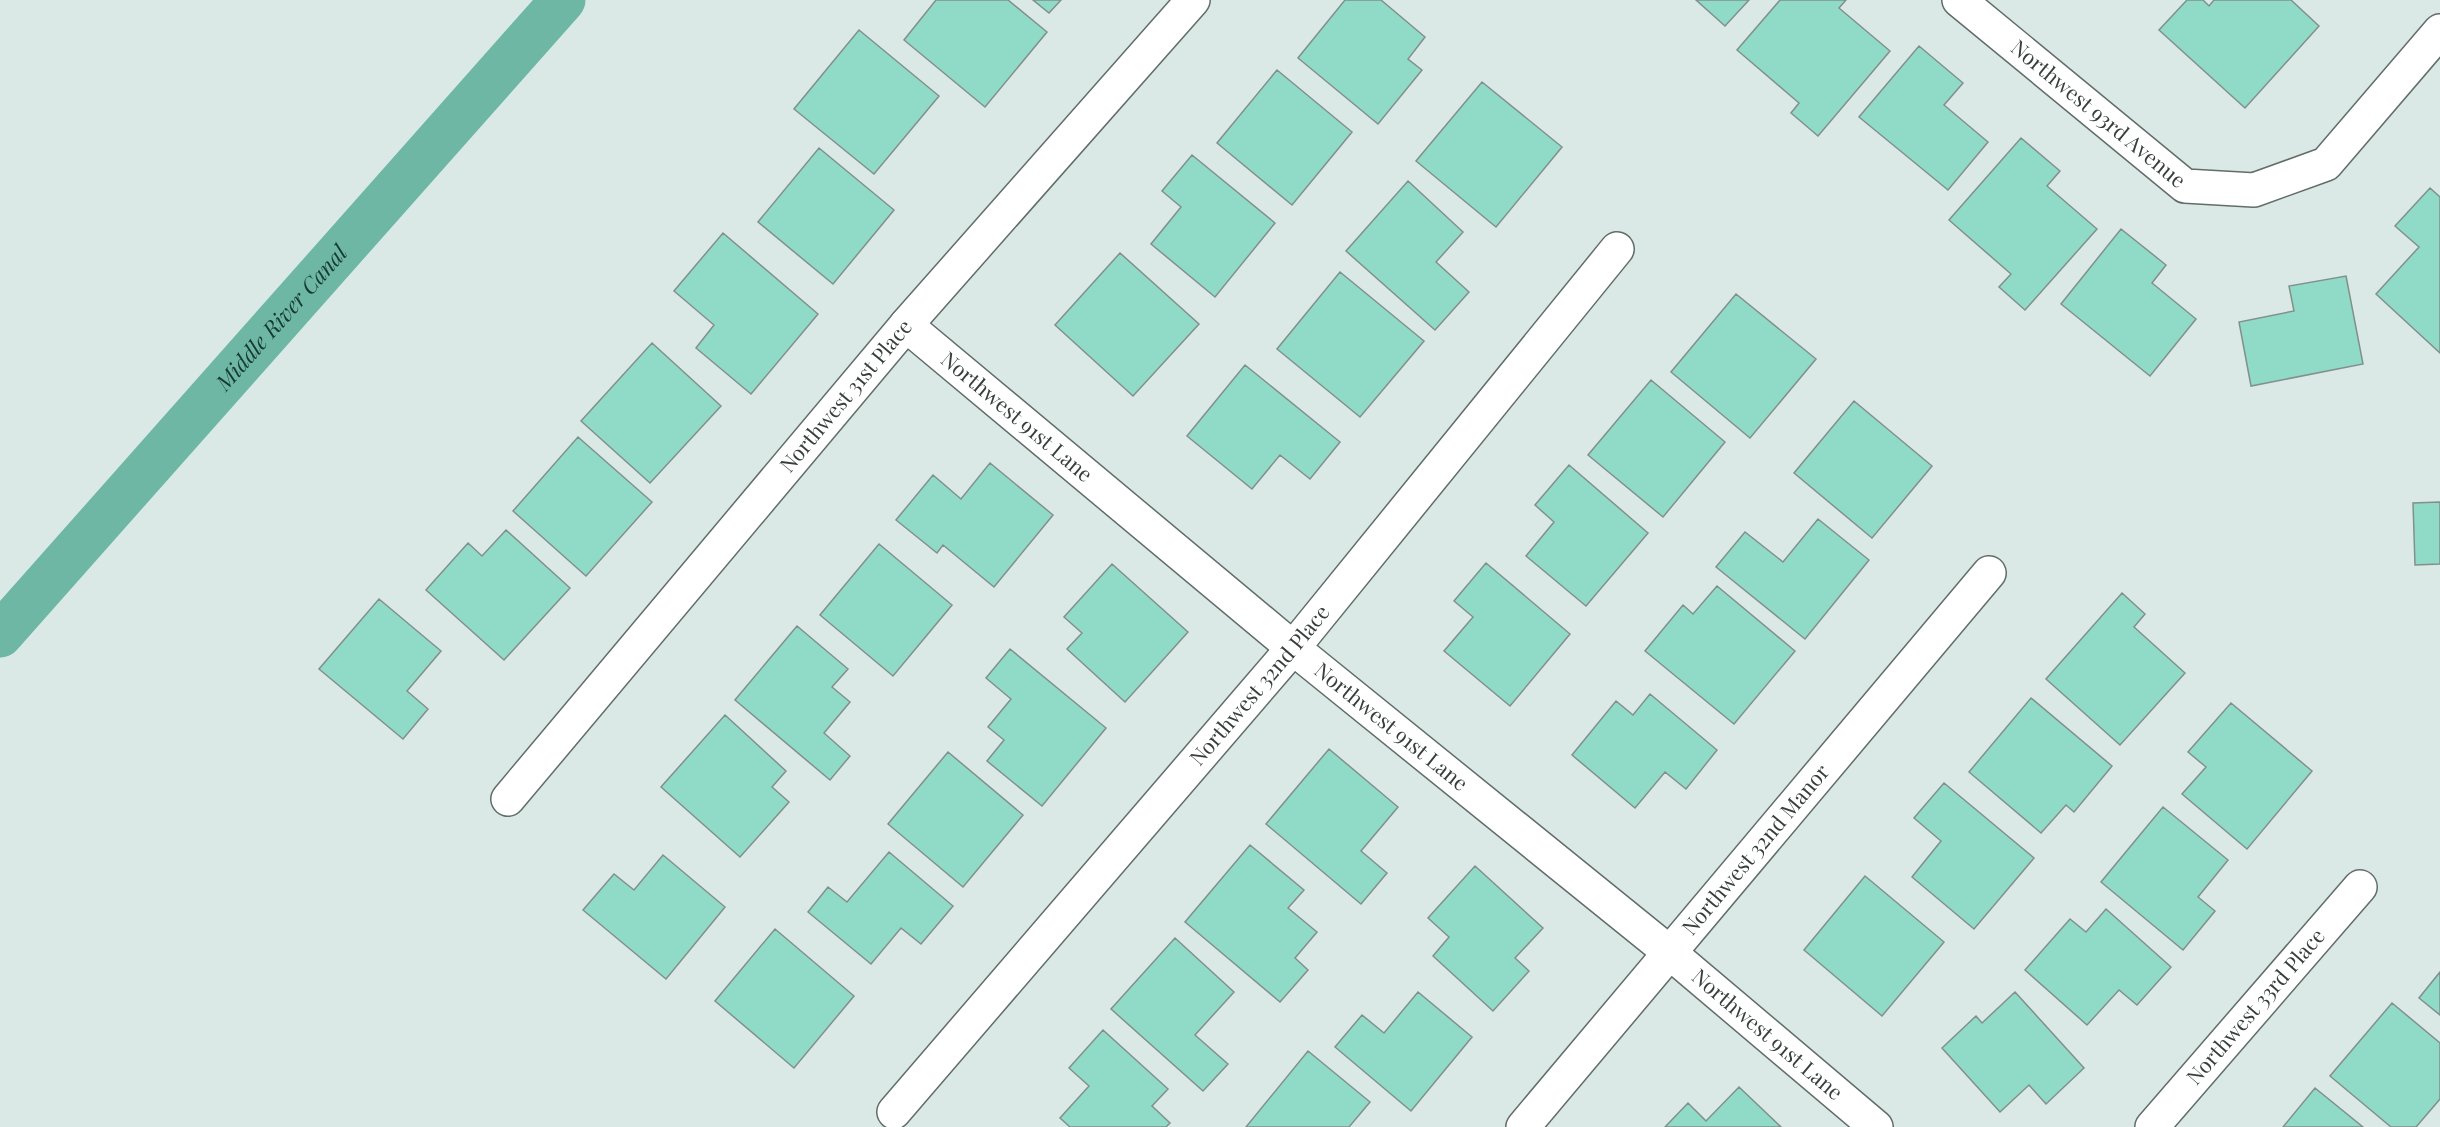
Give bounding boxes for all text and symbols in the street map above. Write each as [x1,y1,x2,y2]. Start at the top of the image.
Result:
street label: Northwest 93rd Avenue [2006,33,2192,193]
water label: Middle River Canal [207,237,354,397]
street label: Northwest 31st Place [772,312,917,477]
street label: Northwest 91st Lane [936,344,1100,487]
street label: Northwest 32nd Place [1182,598,1335,770]
street label: Northwest 91st Lane [1310,655,1475,796]
street label: Northwest 32nd Manor [1675,757,1835,940]
street label: Northwest 33rd Place [2179,922,2330,1090]
street label: Northwest 91st Lane [1687,962,1850,1105]

